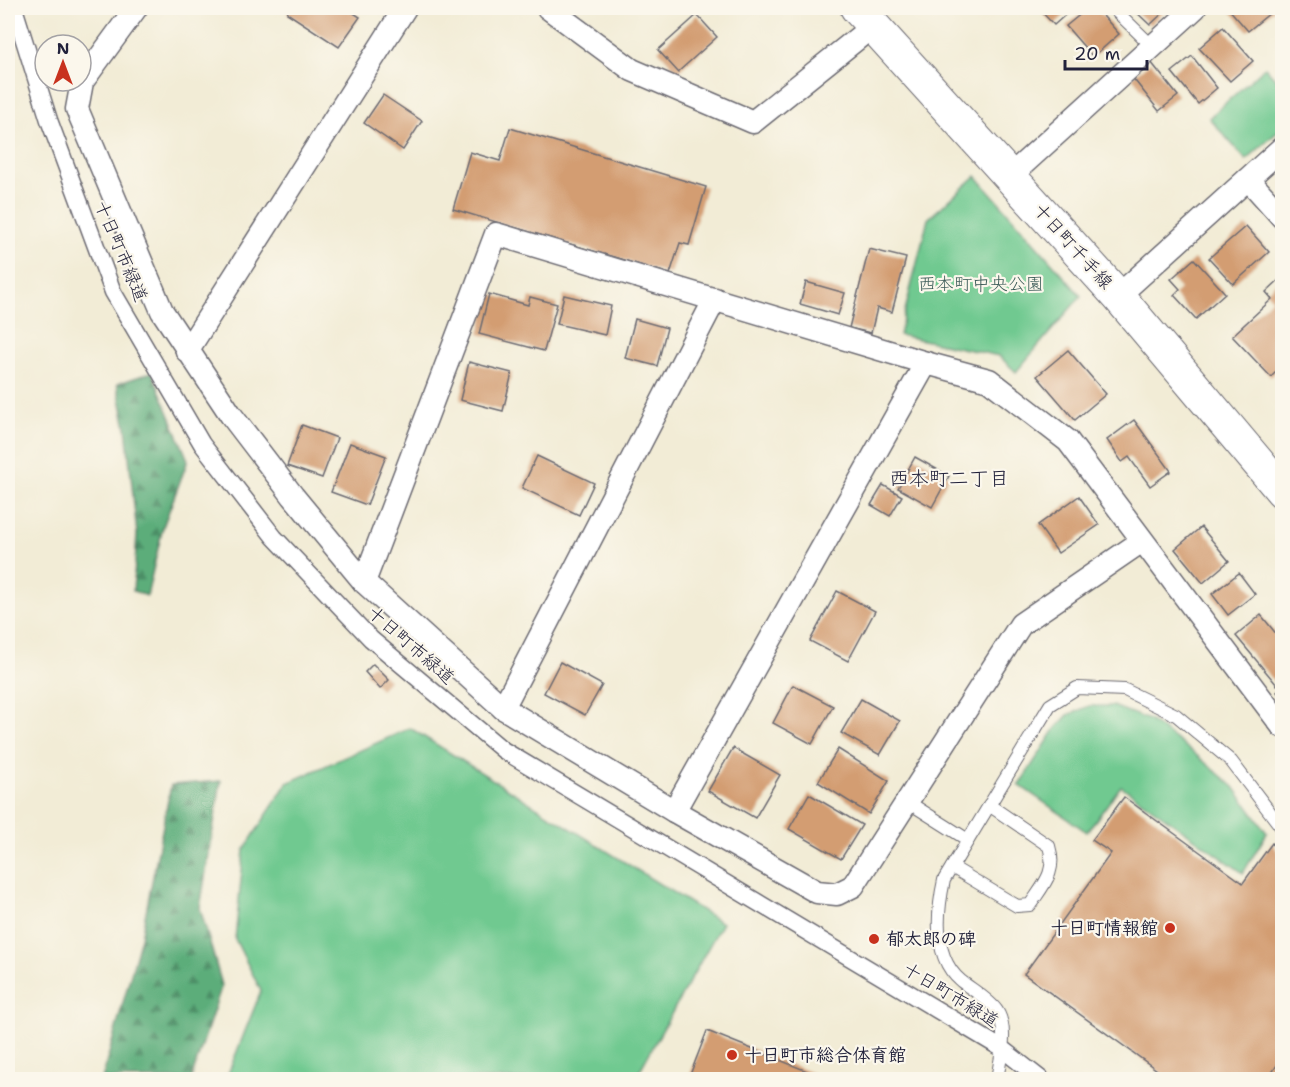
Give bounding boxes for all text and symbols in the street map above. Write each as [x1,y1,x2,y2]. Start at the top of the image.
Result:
north arrow [33,33,93,93]
scale bar [1065,33,1148,71]
text: N [57,38,69,59]
text: 20 m [1074,42,1120,66]
street label: 十日町市緑道 [89,197,153,305]
street label: 十日町千手線 [1028,198,1118,294]
park label: 西本町中央公園 [918,272,1044,296]
district label: 西本町二丁目 [889,465,1009,491]
street label: 十日町市緑道 [362,601,460,689]
place label: 十日町情報館 [1050,916,1158,940]
marker: 十日町情報館 [1163,921,1177,935]
place label: 郁太郎の碑 [886,927,976,951]
marker: 郁太郎の碑 [867,932,881,946]
street label: 十日町市緑道 [899,957,1003,1033]
place label: 十日町市総合体育館 [744,1043,906,1067]
marker: 十日町市総合体育館 [725,1048,739,1062]

